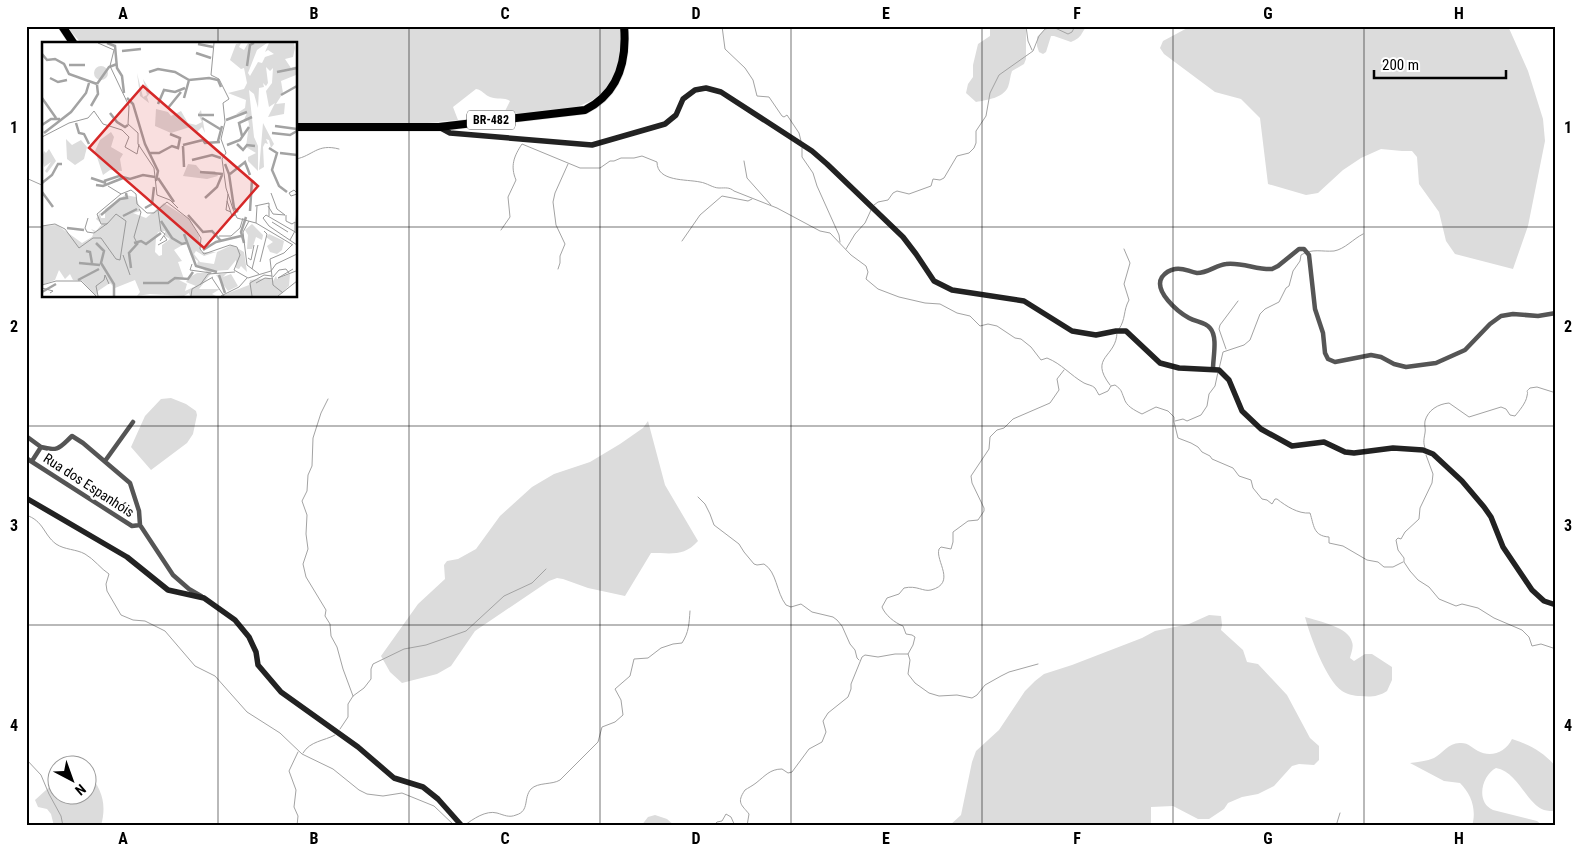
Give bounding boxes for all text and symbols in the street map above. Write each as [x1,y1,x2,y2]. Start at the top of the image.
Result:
text: A [118,4,128,23]
text: B [310,4,319,23]
text: C [500,4,510,23]
text: D [691,4,701,23]
text: E [882,4,890,23]
text: F [1073,4,1081,23]
text: G [1263,4,1273,23]
text: H [1454,4,1464,23]
inset map [42,42,298,298]
scale bar [1374,48,1507,80]
text: 200 m [1382,56,1419,74]
road number: BR-482 [467,110,515,130]
text: 1 [10,118,18,137]
text: 1 [1564,118,1572,137]
text: 2 [10,317,18,336]
text: 2 [1564,317,1572,336]
street label: Rua dos Espanhóis [41,450,137,520]
text: 3 [10,516,18,535]
text: 3 [1564,516,1572,535]
text: 4 [10,716,18,735]
text: 4 [1564,716,1572,735]
north arrow [48,754,98,804]
text: N [72,781,89,799]
text: A [118,829,128,848]
text: B [310,829,319,848]
text: C [500,829,510,848]
text: D [691,829,701,848]
text: E [882,829,890,848]
text: F [1073,829,1081,848]
text: G [1263,829,1273,848]
text: H [1454,829,1464,848]

